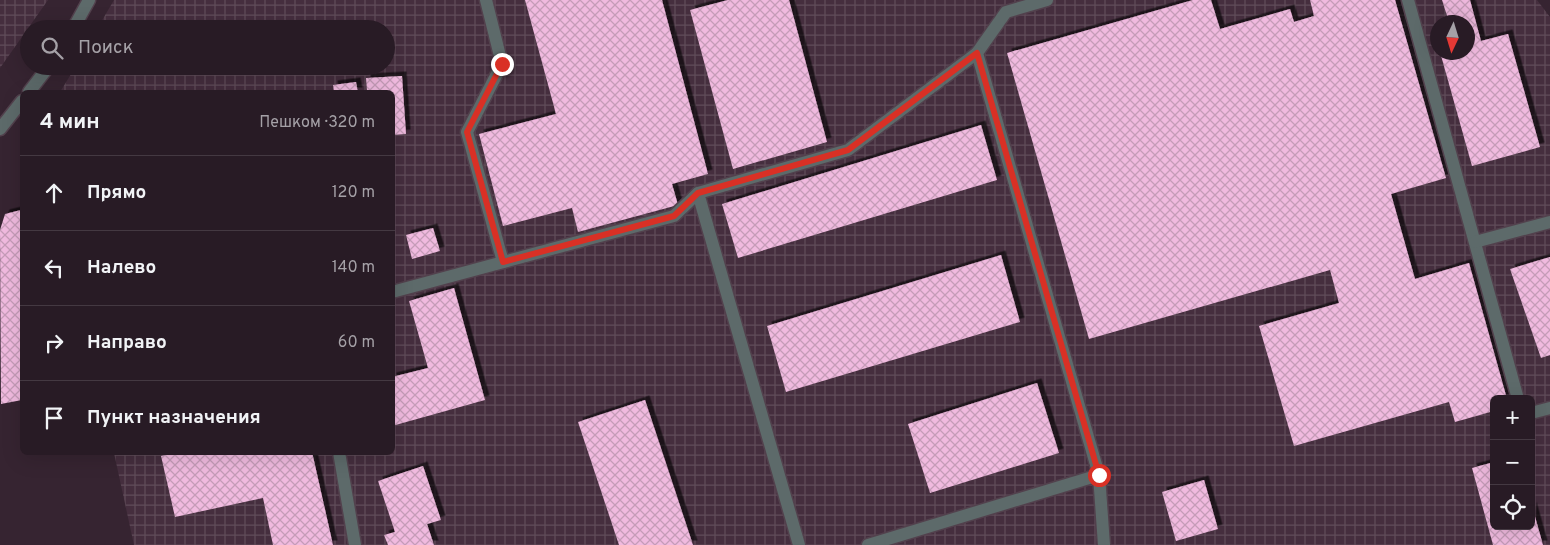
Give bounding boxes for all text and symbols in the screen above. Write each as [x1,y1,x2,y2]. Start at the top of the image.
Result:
north arrow [1430,15,1475,60]
search box [20,20,395,75]
icon: search [38,34,66,62]
text: Поиск [78,36,134,60]
route end [491,53,514,76]
text: 4 мин [40,109,100,136]
text: Пешком · 320 m [259,113,375,133]
icon: ahead [40,179,68,207]
text: Прямо [87,181,146,205]
text: 120 m [332,183,375,203]
icon: left [40,254,68,282]
text: Налево [87,256,156,280]
text: 140 m [332,258,375,278]
icon: right [40,329,68,357]
text: Направо [87,331,167,355]
text: 60 m [338,333,375,353]
map controls [1490,395,1535,530]
button: + [1490,395,1535,440]
icon: arrive [40,404,68,432]
text: Пункт назначения [87,406,261,430]
button: − [1490,440,1535,485]
route start [1088,464,1111,487]
button: locate [1490,485,1535,530]

